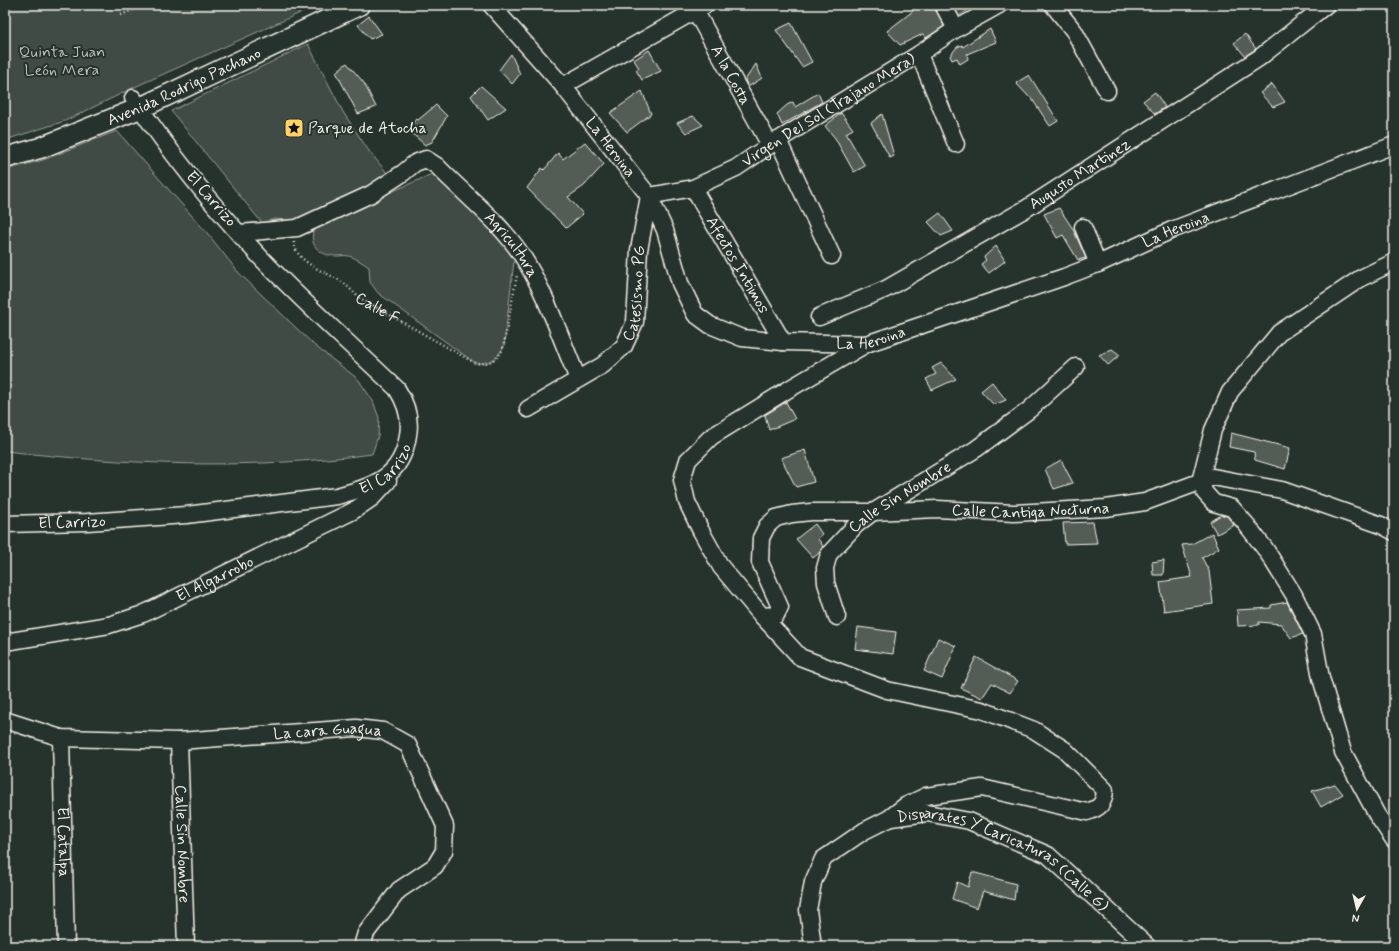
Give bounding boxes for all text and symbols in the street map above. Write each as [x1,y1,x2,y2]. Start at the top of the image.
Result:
street label: A la Costa [706,41,756,109]
park label: Quinta Juan León Mera [19,42,105,81]
street label: Avenida Rodrigo Pachano [104,42,264,131]
street label: Virgen Del Sol (Trajano Mera) [737,48,920,172]
street label: La Heroina [581,113,641,182]
place icon: Parque de Atocha [283,117,305,139]
place label: Parque de Atocha [308,118,427,139]
street label: Augusto Martinez [1025,133,1135,214]
street label: El Carrizo [181,167,241,232]
street label: La Heroina [1139,206,1212,253]
street label: Agricultura [480,207,543,281]
street label: Afectos Intimos [701,212,775,317]
street label: Catesismo PG [617,245,650,345]
street label: Calle F [351,287,403,329]
street label: La Heroina [836,321,908,355]
street label: El Carrizo [356,441,416,499]
street label: Calle Sin Nombre [843,456,955,537]
street label: Calle Cantiga Nocturna [951,497,1110,524]
street label: El Carrizo [38,510,107,534]
street label: El Algarrobo [172,551,257,607]
street label: La cara Guagua [273,717,383,745]
street label: Calle Sin Nombre [170,784,195,903]
street label: Disparates Y Caricaturas (Calle G) [895,802,1113,916]
street label: El Catalpa [52,807,75,877]
north arrow [1337,889,1377,929]
text: N [1351,910,1360,925]

